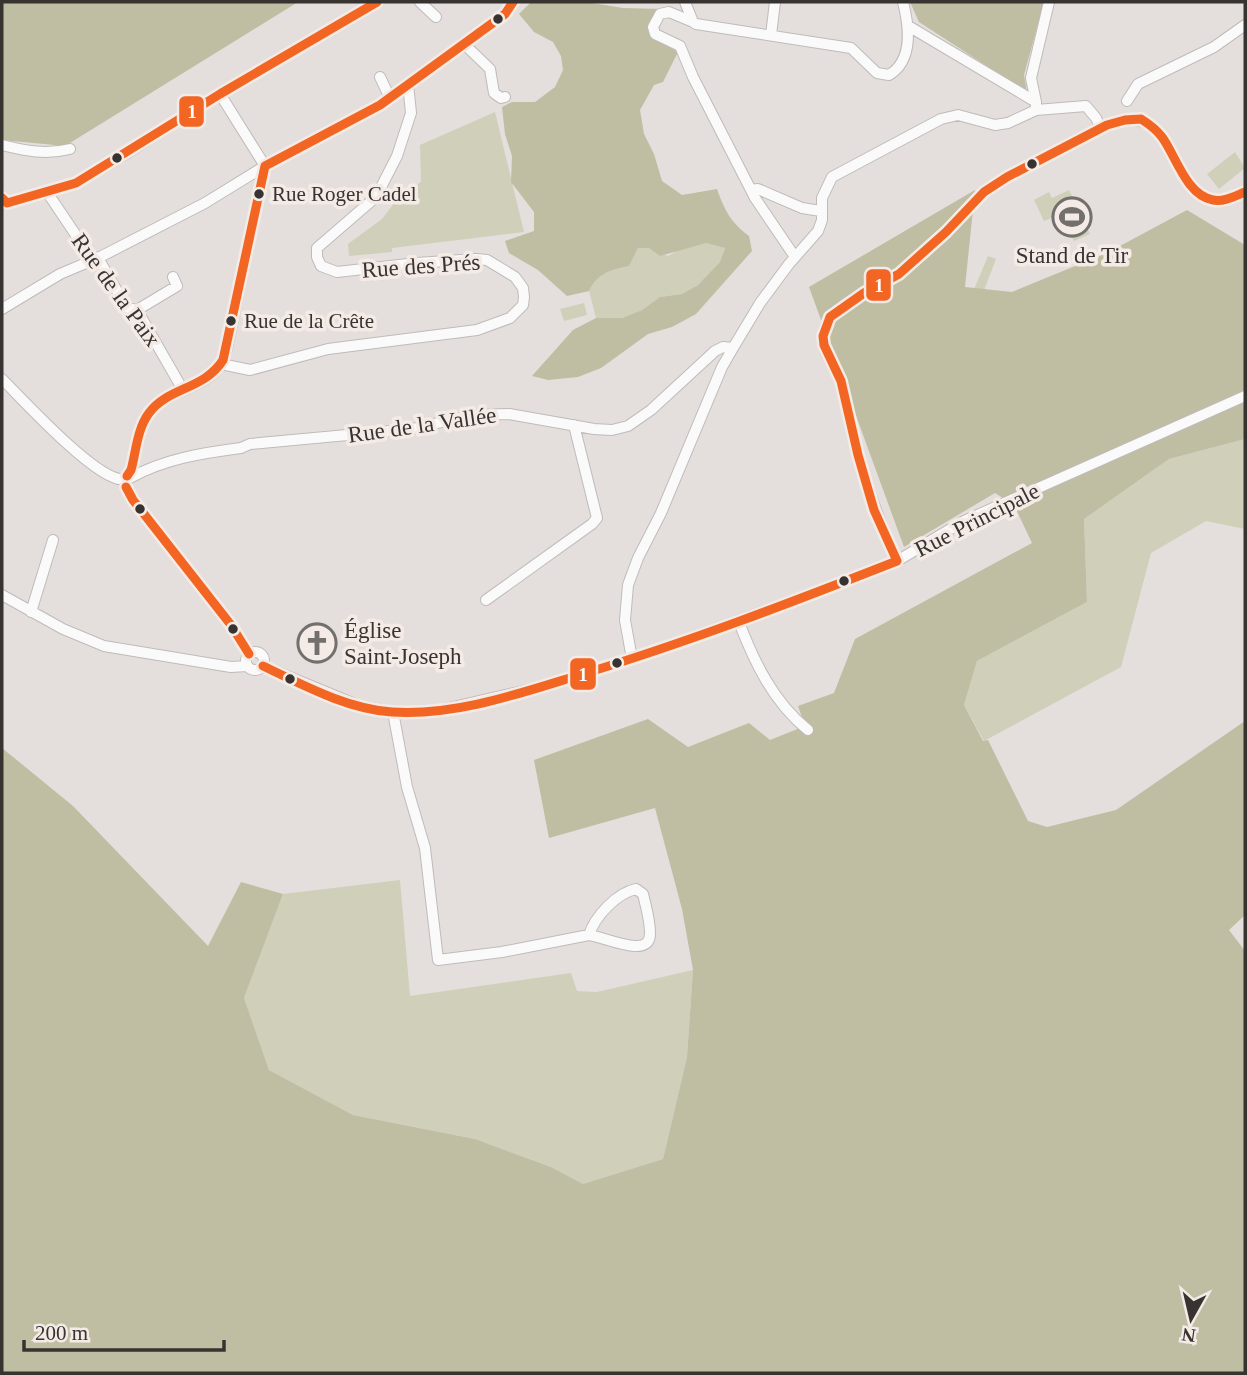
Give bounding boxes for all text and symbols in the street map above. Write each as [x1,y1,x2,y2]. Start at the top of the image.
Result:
unlabelled marker [491,12,505,26]
line badge: 1 [178,95,205,128]
text: 1 [187,101,197,122]
unlabelled marker [110,151,124,165]
unlabelled marker [1025,157,1039,171]
place label: Rue Roger Cadel [272,182,417,206]
marker: Rue Roger Cadel [252,187,266,201]
sports icon: Stand de Tir [1051,196,1093,238]
street label: Rue de la Paix [67,229,166,352]
place label: Stand de Tir [1016,243,1129,268]
street label: Rue des Prés [361,249,481,283]
line badge: 1 [865,268,892,302]
text: 1 [874,275,884,296]
place label: Rue de la Crête [244,309,374,333]
marker: Rue de la Crête [224,314,238,328]
street label: Rue de la Vallée [346,402,498,448]
street label: Rue Principale [911,478,1043,562]
unlabelled marker [133,502,147,516]
unlabelled marker [837,574,851,588]
place label: Église Saint-Joseph [344,618,462,669]
unlabelled marker [226,622,240,636]
church icon: Église Saint-Joseph [296,622,338,664]
unlabelled marker [610,656,624,670]
line badge: 1 [569,657,597,691]
text: 1 [578,664,588,685]
unlabelled marker [283,672,297,686]
north arrow [1156,1284,1226,1354]
scale bar [24,1308,224,1352]
text: 200 m [35,1321,88,1345]
text: N [1180,1324,1197,1347]

